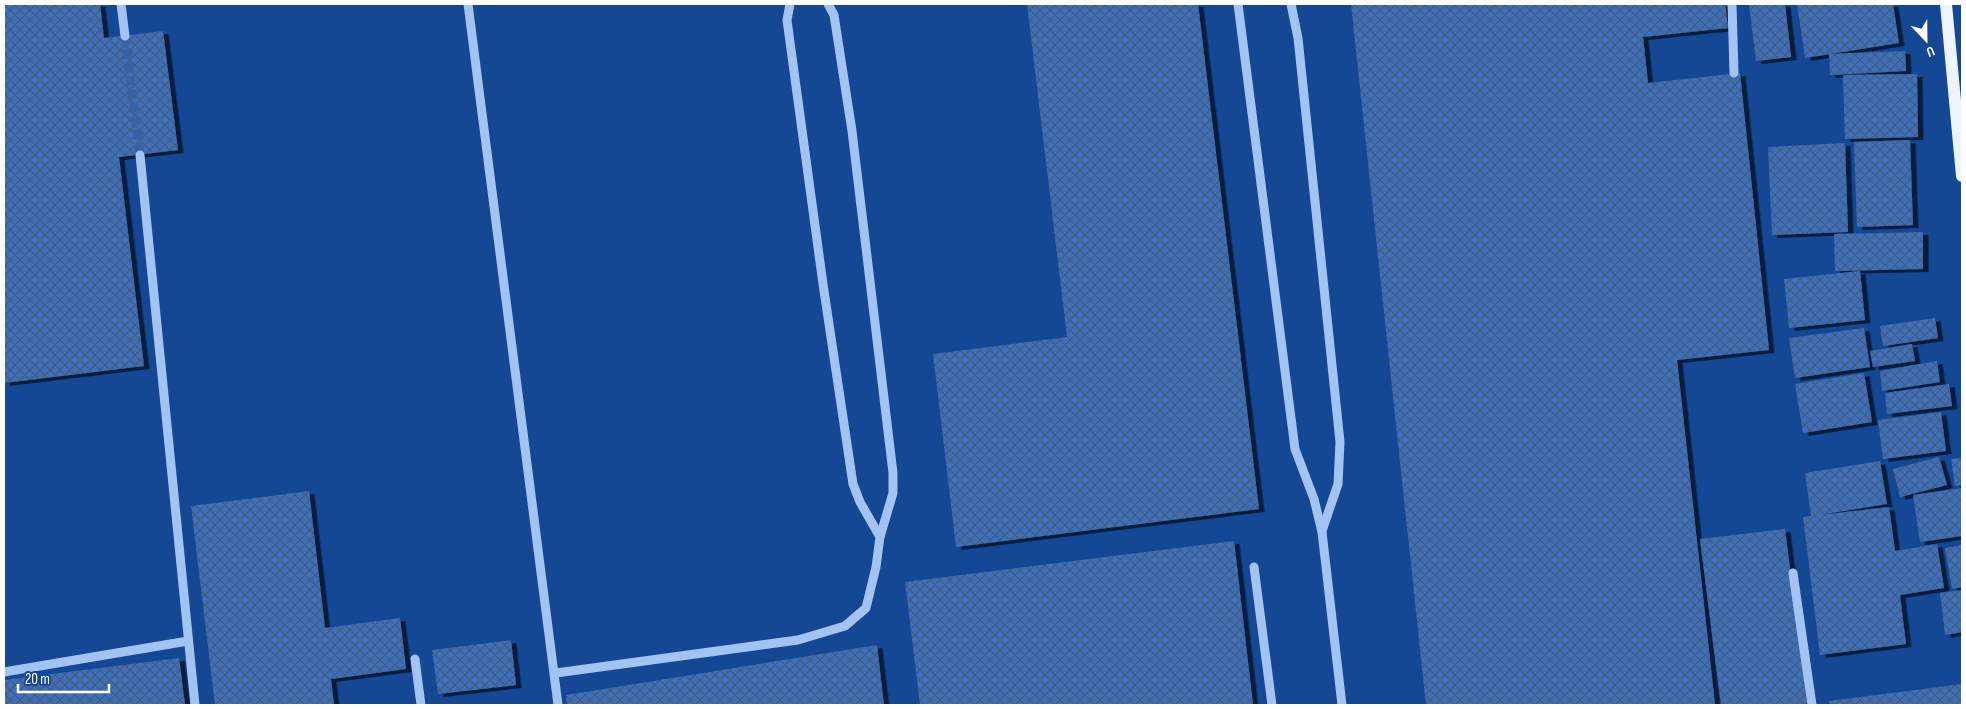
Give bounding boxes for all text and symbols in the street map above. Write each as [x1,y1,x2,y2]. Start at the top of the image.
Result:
north arrow [1901,15,1951,65]
text: U [1924,42,1937,61]
scale bar [18,662,109,694]
text: 20 m [25,670,50,689]

